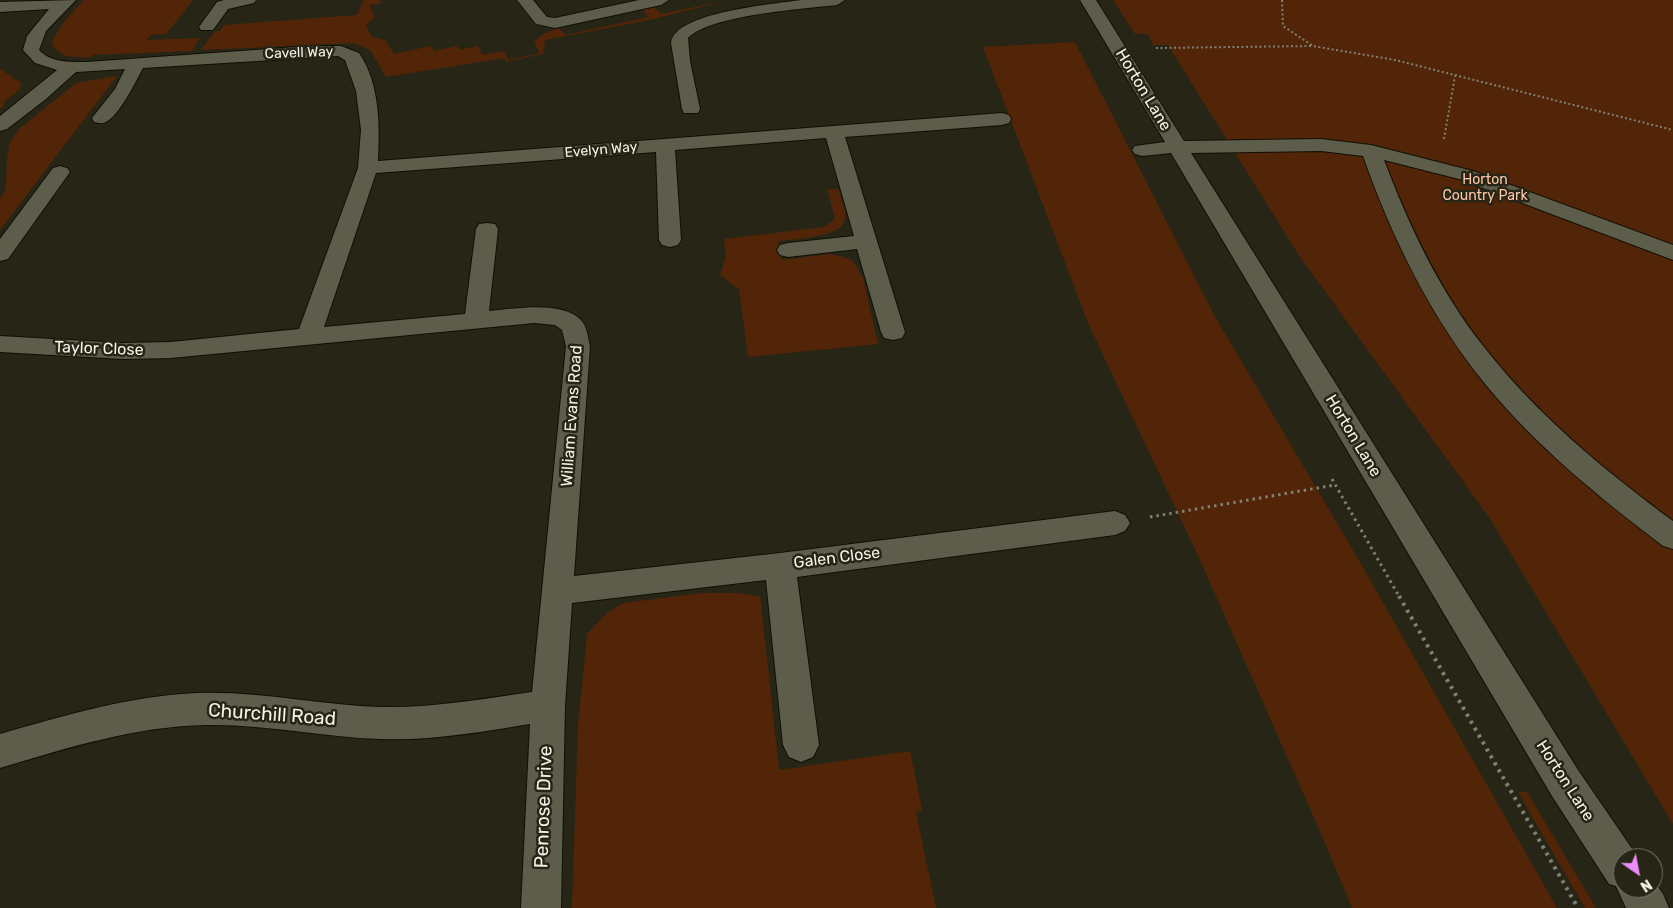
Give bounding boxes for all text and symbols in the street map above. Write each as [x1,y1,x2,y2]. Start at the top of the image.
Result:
street label: Cavell Way [264,43,334,63]
street label: Horton Lane [1111,46,1175,134]
street label: Evelyn Way [564,138,638,162]
park label: Horton Country Park [1442,172,1528,204]
street label: Taylor Close [54,338,144,360]
street label: William Evans Road [557,345,587,487]
street label: Horton Lane [1321,392,1385,480]
street label: Galen Close [793,543,881,573]
street label: Churchill Road [207,699,337,731]
street label: Horton Lane [1532,737,1598,825]
street label: Penrose Drive [530,745,558,869]
north arrow [1613,848,1663,898]
text: N [1637,875,1655,895]

